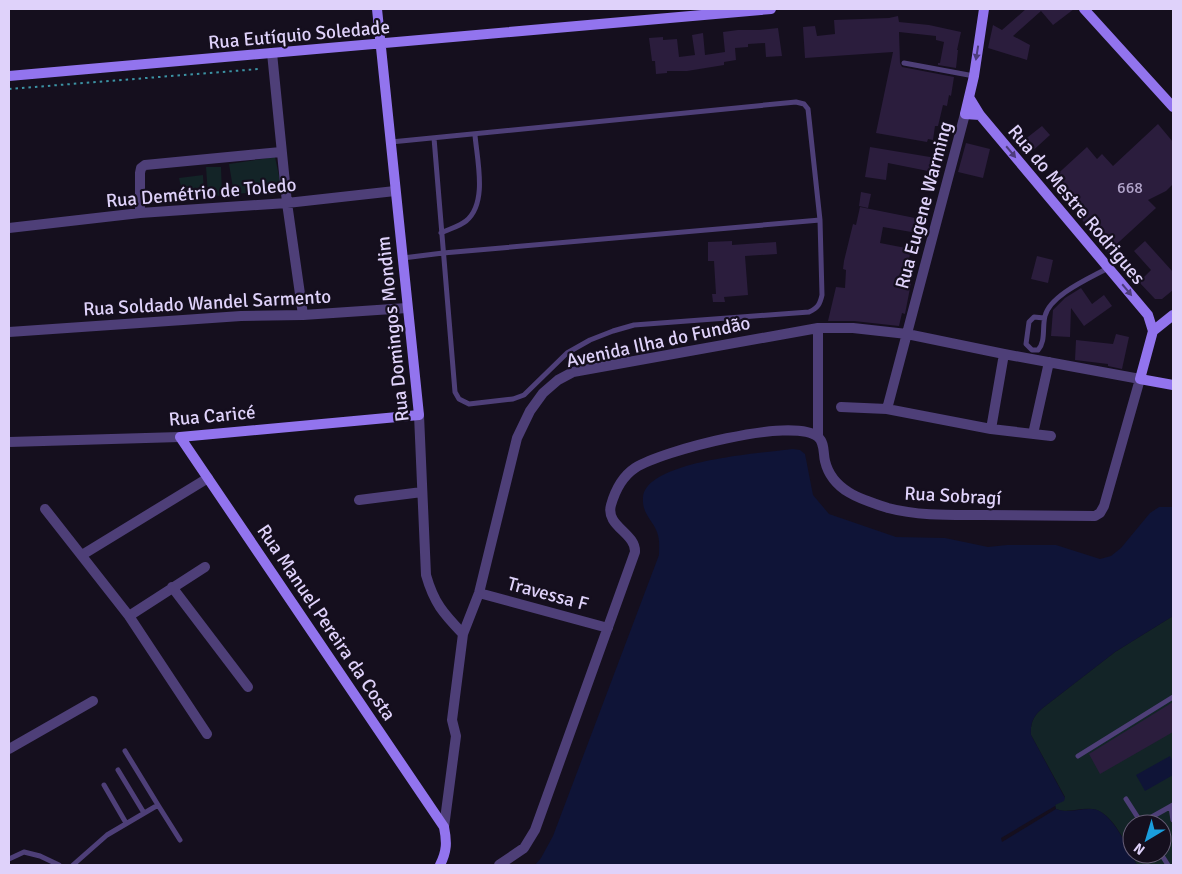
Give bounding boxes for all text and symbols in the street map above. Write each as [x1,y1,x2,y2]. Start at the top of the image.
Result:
street label: Rua Eutíquio Soledade [207,15,391,55]
one-way arrow [973,45,981,61]
street label: Rua Eugene Warming [890,119,958,292]
street label: Rua do Mestre Rodrigues [1002,120,1150,289]
one-way arrow [1006,146,1017,159]
street label: Rua Demétrio de Toledo [105,173,297,213]
house number: 668 [1117,178,1143,198]
street label: Rua Domingos Mondim [371,235,415,423]
one-way arrow [1121,284,1133,296]
street label: Rua Soldado Wandel Sarmento [82,285,332,321]
street label: Avenida Ilha do Fundão [564,311,753,373]
street label: Rua Caricé [168,400,256,432]
street label: Rua Sobragí [904,481,1003,511]
street label: Rua Manuel Pereira da Costa [251,520,401,725]
street label: Travessa F [505,572,591,616]
north arrow [1122,814,1172,864]
text: N [1130,839,1148,859]

